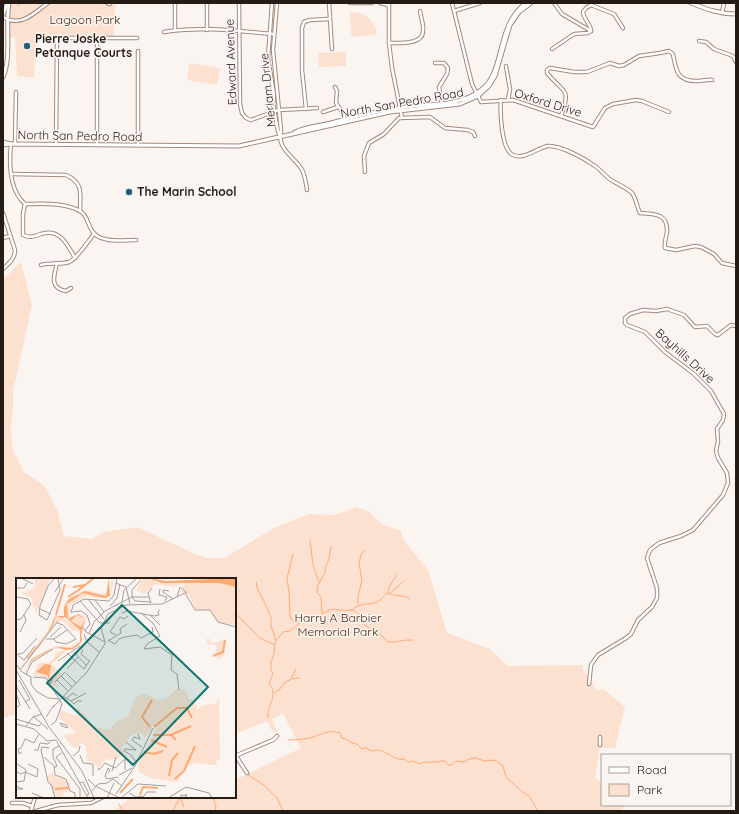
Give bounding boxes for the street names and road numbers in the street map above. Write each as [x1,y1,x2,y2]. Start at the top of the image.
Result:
street label: Edward Avenue [221,18,240,105]
street label: Meriam Drive [256,52,279,128]
street label: North San Pedro Road [339,84,465,121]
street label: Oxford Drive [513,85,584,120]
street label: North San Pedro Road [18,127,142,144]
street label: Bayhills Drive [653,325,718,386]

